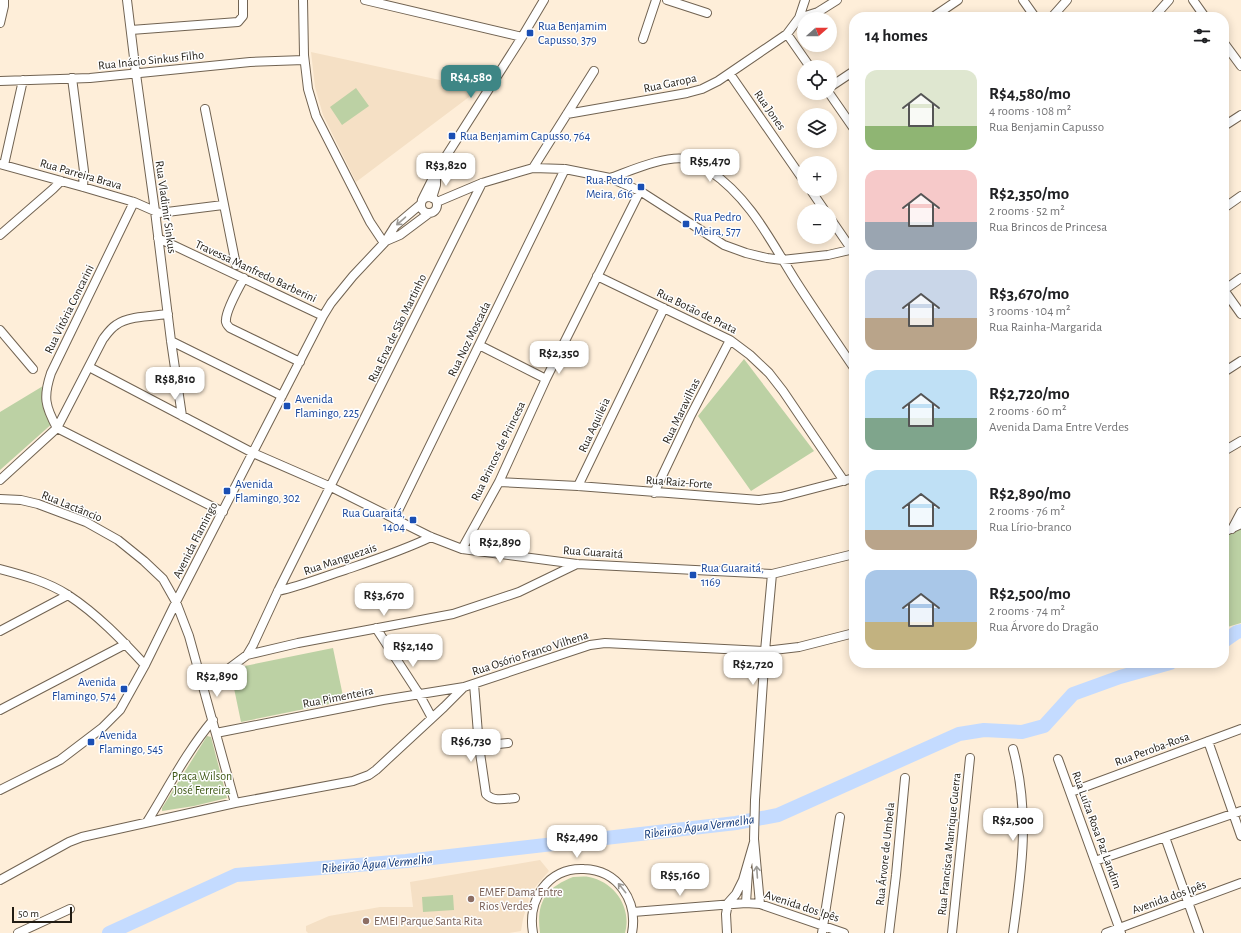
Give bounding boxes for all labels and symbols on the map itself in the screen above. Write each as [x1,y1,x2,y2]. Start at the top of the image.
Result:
north arrow [797,12,837,52]
place label: Rua Benjamim Capusso, 379 [538,20,607,46]
marker: Rua Benjamim Capusso, 379 [525,28,535,38]
street label: Rua Inácio Sinkus Filho [98,48,205,72]
pin: R$4,580 [434,65,508,99]
street label: Rua Garopa [642,71,698,94]
street label: Rua Jones [752,88,788,132]
place label: Rua Benjamim Capusso, 764 [460,130,590,143]
marker: Rua Benjamim Capusso, 764 [447,131,457,141]
pin: R$5,470 [673,149,747,183]
pin: R$3,820 [409,153,483,187]
street label: Rua Parreira Brava [39,157,124,192]
street label: Rua Vladimir Sinkus [154,160,178,254]
place label: Rua Pedro Meira, 616 [586,174,633,200]
marker: Rua Pedro Meira, 616 [636,182,646,192]
place label: Rua Pedro Meira, 577 [694,211,741,237]
one-way arrow [396,216,406,225]
marker: Rua Pedro Meira, 577 [681,219,691,229]
street label: Travessa Manfredo Barberini [193,238,319,304]
street label: Rua Vitória Concarini [42,263,96,355]
street label: Rua Erva de São Martinho [366,272,428,384]
street label: Rua Botão de Prata [655,286,740,336]
street label: Rua Noz Moscada [446,299,493,378]
pin: R$2,350 [522,341,596,375]
pin: R$8,810 [138,367,212,401]
street label: Rua Maravilhas [660,376,702,446]
place label: Avenida Flamingo, 225 [295,393,359,419]
street label: Rua Aquileia [576,395,612,454]
street label: Rua Brincos de Princesa [469,399,528,503]
marker: Avenida Flamingo, 225 [282,401,292,411]
street label: Rua Raiz-Forte [645,474,713,490]
place label: Avenida Flamingo, 302 [235,478,300,504]
marker: Avenida Flamingo, 302 [222,486,232,496]
street label: Rua Lactâncio [40,488,104,524]
street label: Avenida Flamingo [171,500,219,580]
place label: Rua Guaraitá, 1404 [342,507,405,533]
marker: Rua Guaraitá, 1404 [408,515,418,525]
pin: R$2,890 [463,530,537,564]
street label: Rua Manguezais [302,541,378,577]
street label: Rua Guaraitá [563,544,624,560]
place label: Rua Guaraitá, 1169 [701,562,764,588]
marker: Rua Guaraitá, 1169 [688,570,698,580]
pin: R$3,670 [347,583,421,617]
street label: Rua Osório Franco Vilhena [470,628,590,677]
pin: R$2,140 [376,634,450,668]
pin: R$2,720 [716,652,790,686]
pin: R$2,890 [180,664,254,698]
place label: Avenida Flamingo, 574 [52,676,116,702]
marker: Avenida Flamingo, 574 [119,684,129,694]
street label: Rua Pimenteira [302,684,375,710]
place label: Avenida Flamingo, 545 [99,729,163,755]
pin: R$6,730 [434,729,508,763]
street label: Rua Peroba-Rosa [1113,730,1191,768]
marker: Avenida Flamingo, 545 [86,737,96,747]
park label: Praça Wilson José Ferreira [172,770,232,796]
street label: Rua Luíza Rosa Paz Landim [1070,770,1124,890]
street label: Rua Francisca Manrique Guerra [936,772,963,916]
street label: Rua Árvore de Umbela [873,801,896,906]
pin: R$2,500 [976,808,1050,842]
water label: Ribeirão Água Vermelha [643,812,756,842]
pin: R$2,490 [540,825,614,859]
water label: Ribeirão Água Vermelha [321,852,434,876]
pin: R$5,160 [643,863,717,897]
one-way arrow [754,866,761,879]
street label: Avenida dos Ipês [1130,878,1208,916]
one-way arrow [617,883,626,893]
place label: EMEF Dama Entre Rios Verdes [479,886,563,912]
street label: Avenida dos Ipês [763,888,841,924]
marker: EMEF Dama Entre Rios Verdes [466,894,476,904]
scale bar [12,905,72,924]
place label: EMEI Parque Santa Rita [374,915,483,927]
marker: EMEI Parque Santa Rita [361,916,371,926]

